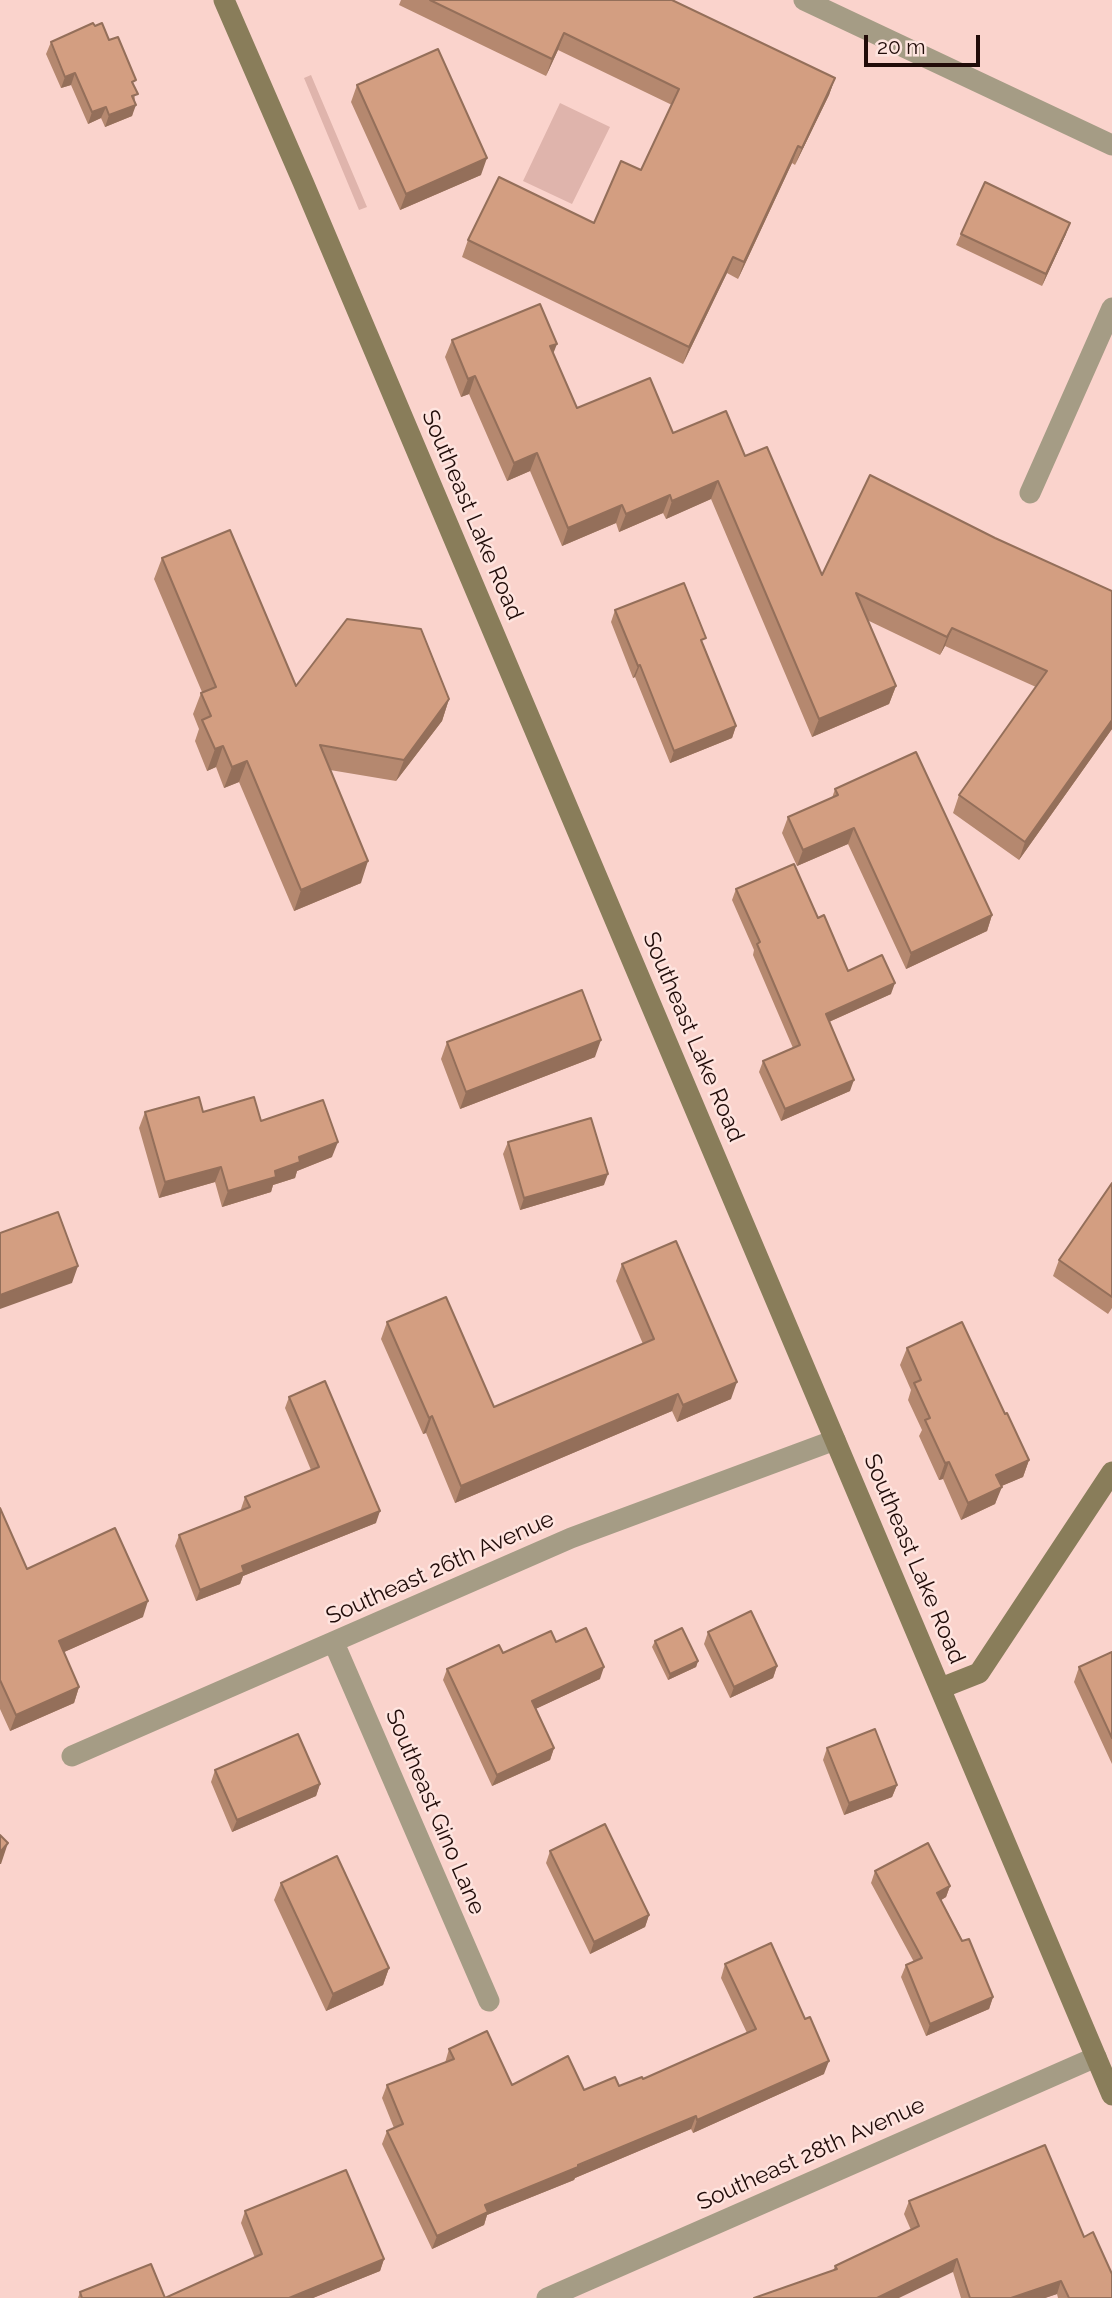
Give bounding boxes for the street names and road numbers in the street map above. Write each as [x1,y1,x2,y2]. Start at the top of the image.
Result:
street label: Southeast Lake Road [415,406,529,624]
street label: Southeast Lake Road [636,928,750,1146]
street label: Southeast Lake Road [857,1450,971,1668]
street label: Southeast 26th Avenue [322,1505,558,1631]
street label: Southeast Gino Lane [379,1705,491,1919]
street label: Southeast 28th Avenue [693,2091,929,2217]

